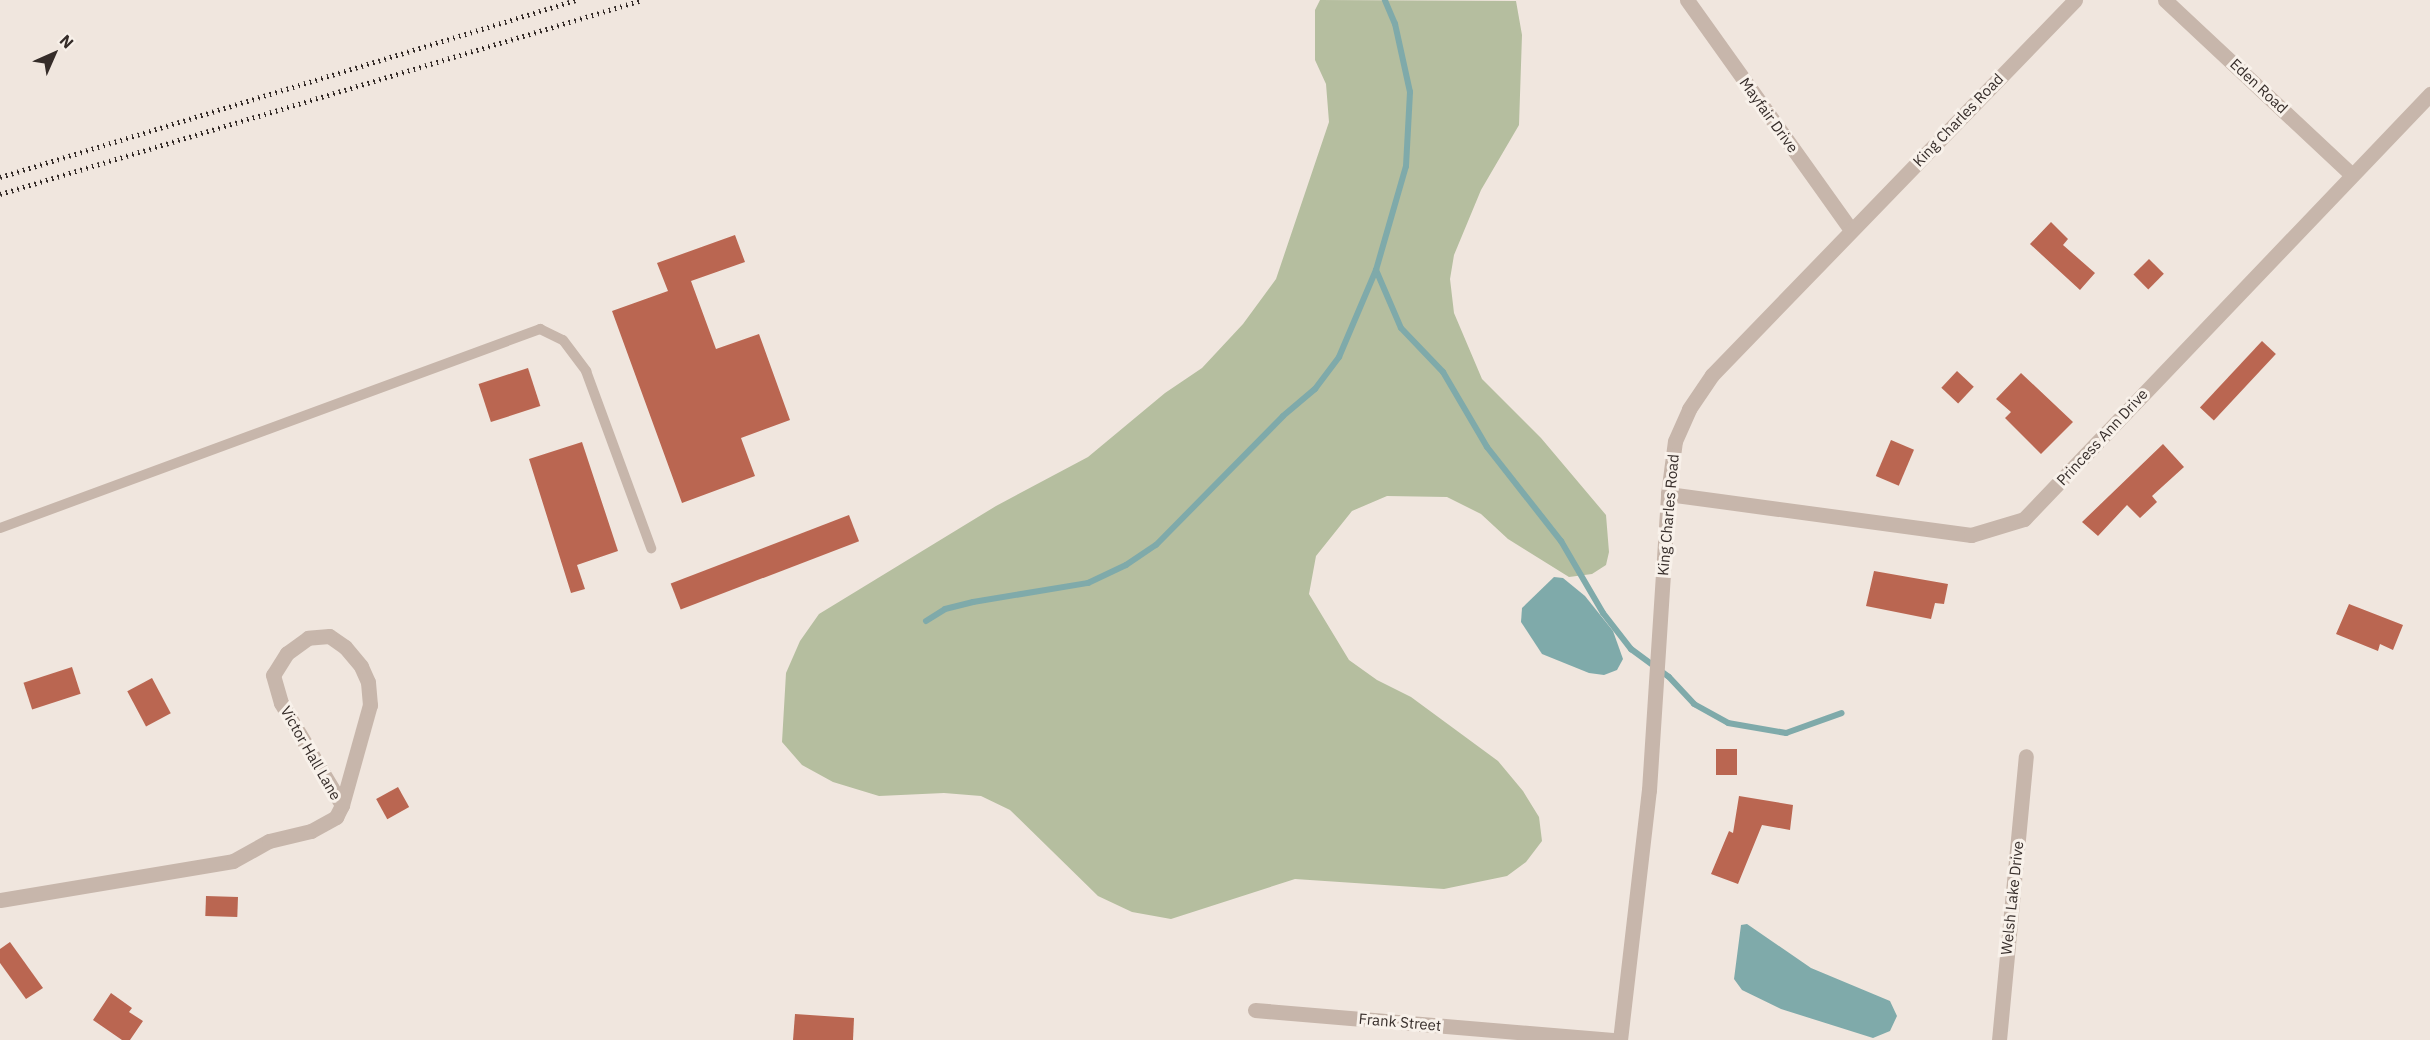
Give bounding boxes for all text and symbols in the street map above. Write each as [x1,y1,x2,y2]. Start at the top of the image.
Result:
north arrow [24,24,84,84]
text: N [56,30,78,52]
street label: Eden Road [2227,55,2291,117]
street label: King Charles Road [1909,70,2007,170]
street label: Mayfair Drive [1736,74,1802,156]
street label: Princess Ann Drive [2053,385,2151,489]
street label: King Charles Road [1654,453,1682,577]
street label: Victor Hall Lane [277,703,345,803]
street label: Welsh Lake Drive [1997,840,2027,956]
street label: Frank Street [1358,1009,1442,1035]

